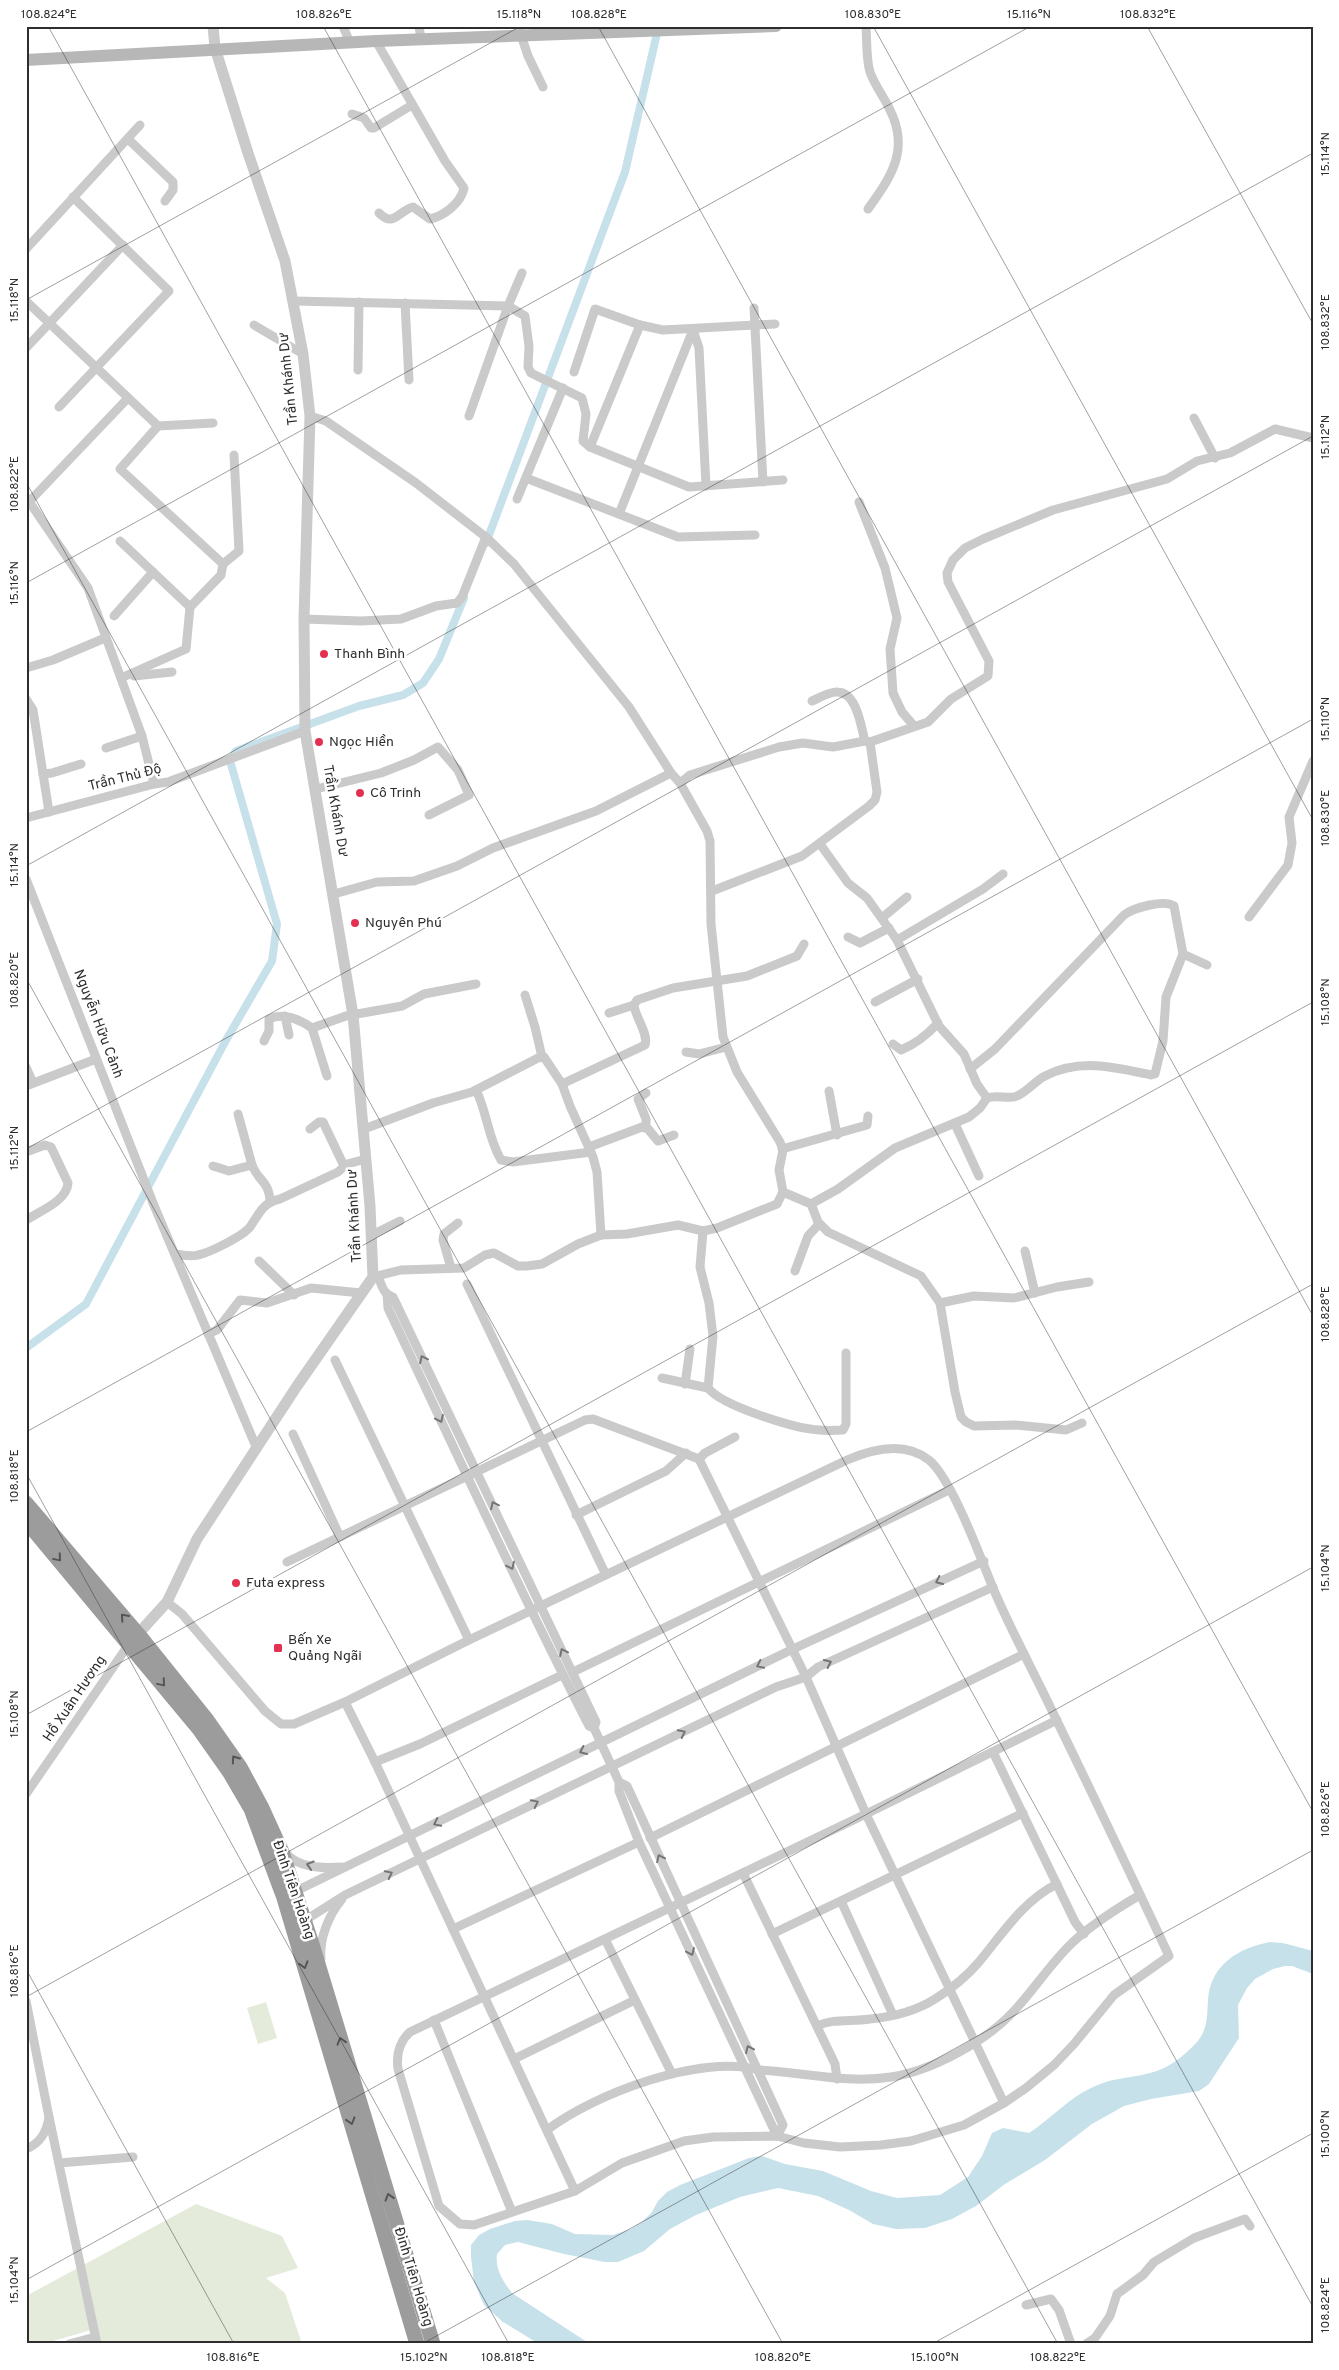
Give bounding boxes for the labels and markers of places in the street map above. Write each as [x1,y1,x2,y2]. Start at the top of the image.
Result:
place label: Thanh Bình [334,646,405,663]
marker: Thanh Bình [318,648,330,660]
place label: Ngọc Hiền [329,734,394,751]
marker: Ngọc Hiền [313,736,325,748]
place label: Cô Trinh [370,785,421,802]
marker: Cô Trinh [354,787,366,799]
place label: Nguyên Phú [365,915,442,932]
marker: Nguyên Phú [349,917,361,929]
place label: Futa express [246,1575,325,1592]
marker: Futa express [230,1577,242,1589]
place label: Bến Xe Quảng Ngãi [288,1632,362,1665]
marker: Bến Xe Quảng Ngãi [272,1642,284,1654]

